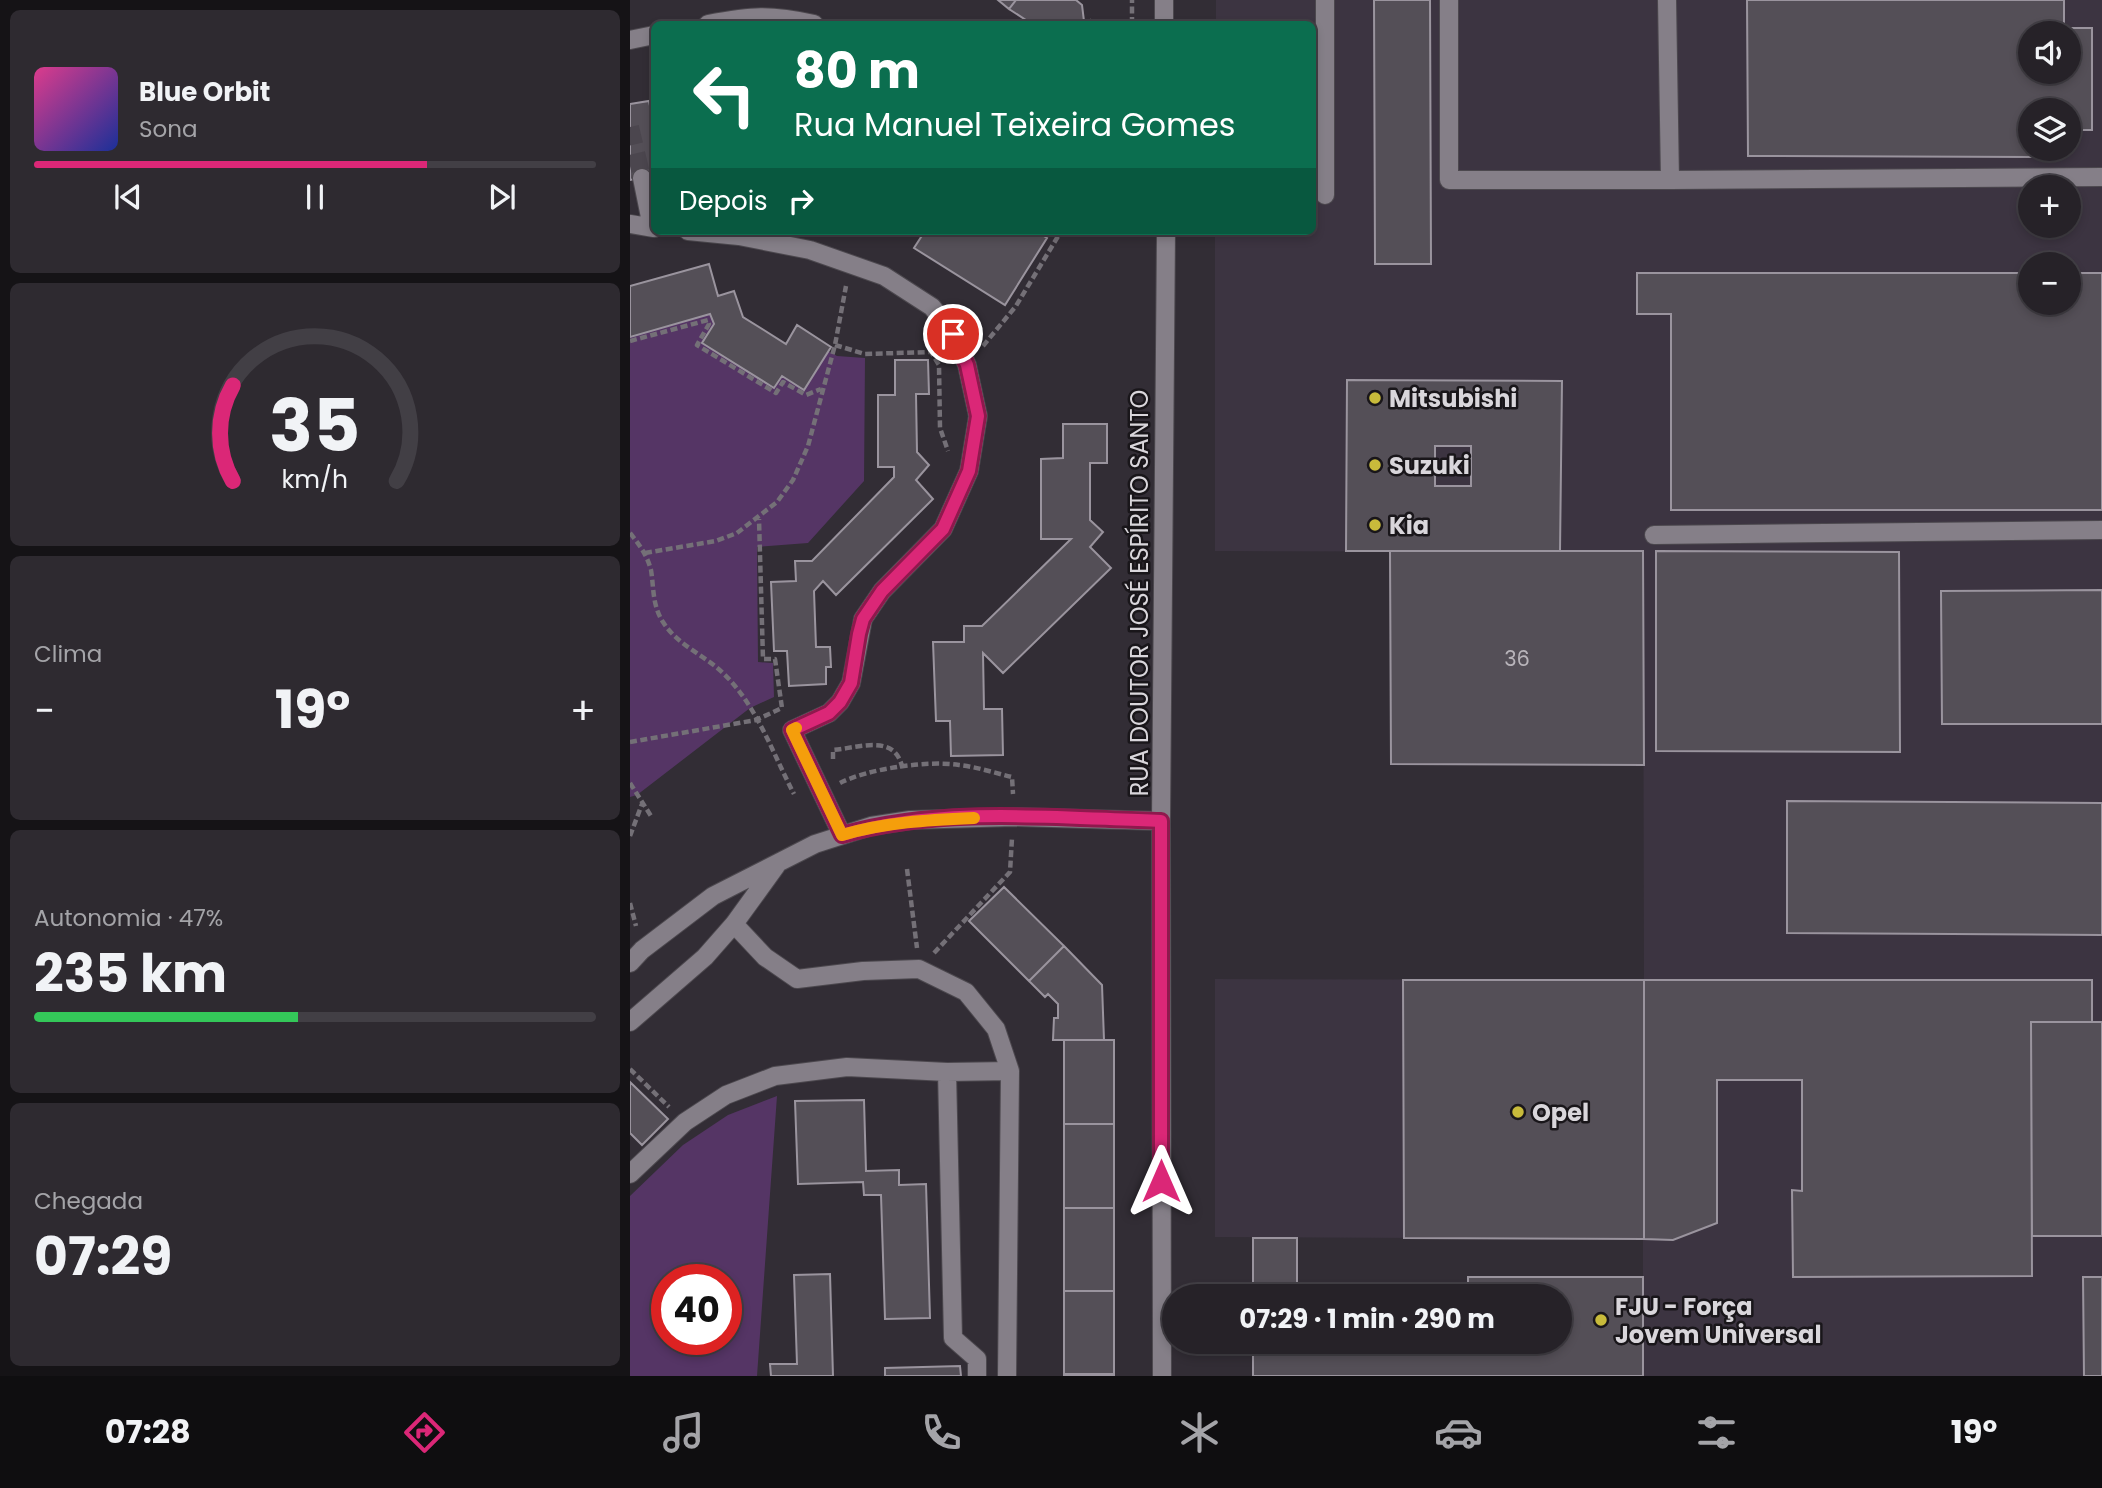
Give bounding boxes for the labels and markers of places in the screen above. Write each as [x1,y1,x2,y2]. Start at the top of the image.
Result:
pin [923,304,983,364]
place label: Mitsubishi [1389,382,1517,415]
marker: Mitsubishi [1367,390,1383,406]
place label: Suzuki [1389,449,1470,482]
marker: Suzuki [1367,457,1383,473]
place label: Kia [1389,509,1429,542]
marker: Kia [1367,517,1383,533]
place label: Opel [1532,1096,1589,1129]
marker: Opel [1510,1104,1526,1120]
place label: FJU - Força Jovem Universal [1615,1290,1822,1351]
marker: FJU - Força Jovem Universal [1593,1312,1609,1328]

